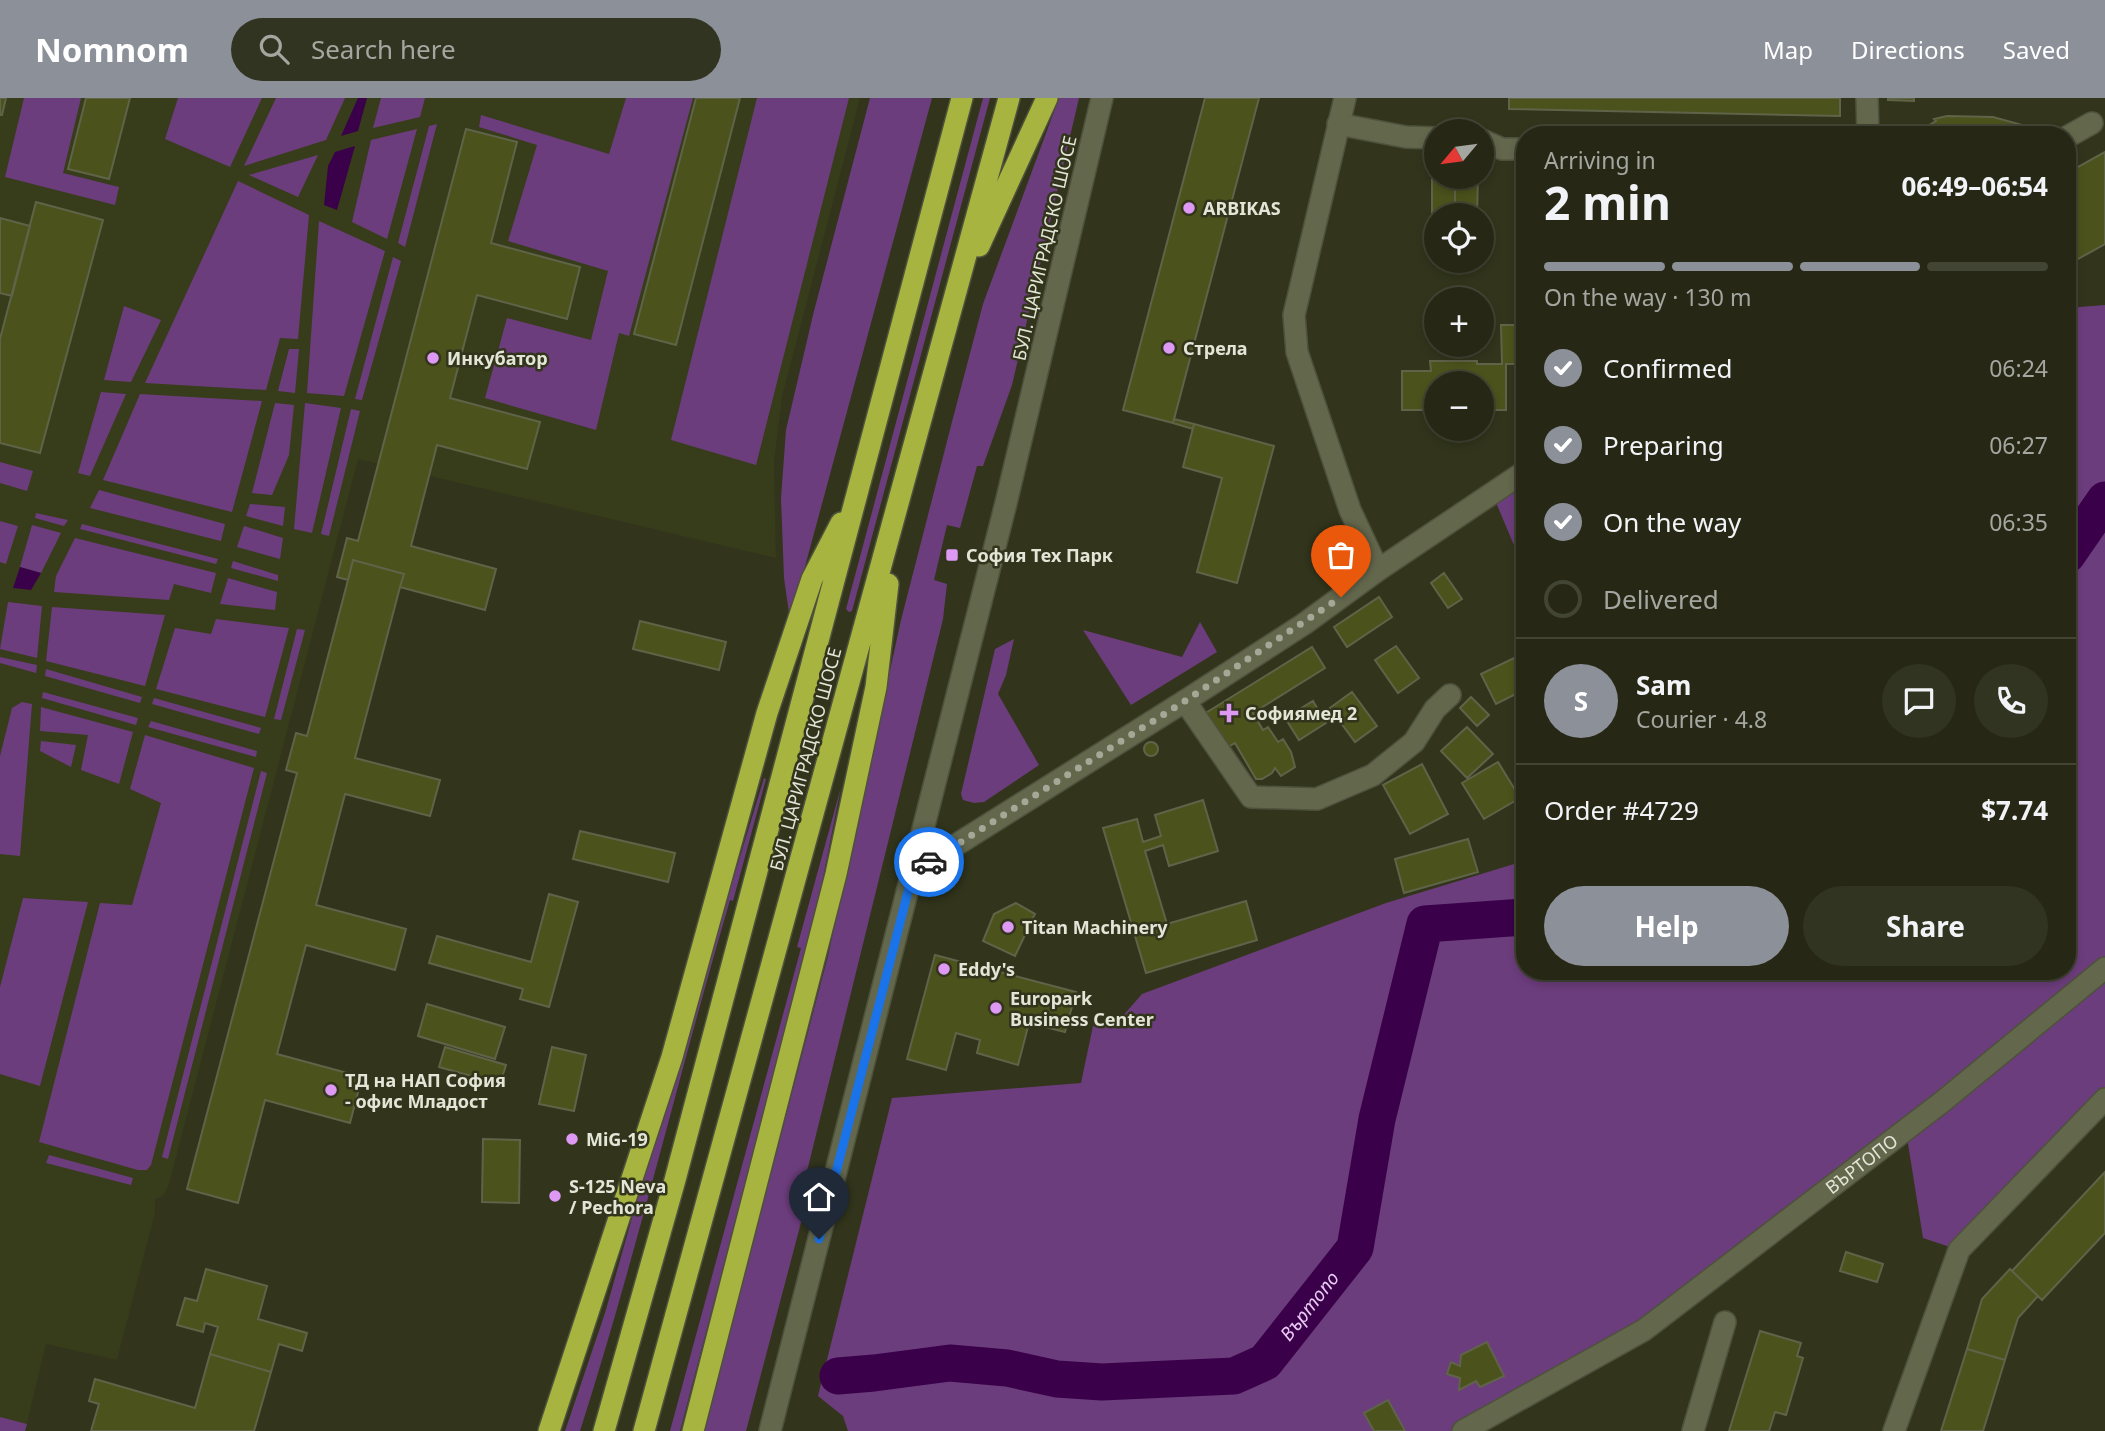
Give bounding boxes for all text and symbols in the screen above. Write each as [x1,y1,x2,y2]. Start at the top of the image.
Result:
search box [231,18,721,81]
text: Nomnom [35,27,189,72]
icon: search [255,30,293,68]
text: Search here [311,31,456,67]
text: Map [1763,33,1813,66]
text: Directions [1851,33,1965,66]
text: Saved [2003,33,2070,66]
north arrow [1424,119,1494,189]
map controls [1424,119,1494,441]
street label: БУЛ. ЦАРИГРАДСКО ШОСЕ [1006,133,1082,363]
text: Arriving in [1544,144,1656,176]
text: 06:49–06:54 [1901,168,2048,204]
text: 2 min [1544,171,1671,233]
place label: ARBIKAS [1203,196,1281,220]
marker: ARBIKAS [1181,200,1197,216]
button: locate [1424,203,1494,273]
text: On the way · 130 m [1544,281,1751,313]
button: + [1424,287,1494,357]
place label: Стрела [1183,336,1248,360]
marker: Стрела [1161,340,1177,356]
place label: Инкубатор [447,346,548,370]
icon: check [1544,349,1582,387]
marker: Инкубатор [425,350,441,366]
text: Confirmed [1603,350,1733,386]
text: 06:24 [1989,352,2048,384]
button: − [1424,371,1494,441]
icon: check [1544,426,1582,464]
text: Preparing [1603,427,1724,463]
text: 06:27 [1989,429,2048,461]
icon: check [1544,503,1582,541]
text: On the way [1603,504,1741,540]
text: 06:35 [1989,506,2048,538]
pin [1311,525,1371,597]
icon: bag [1322,536,1360,574]
place label: София Тех Парк [966,543,1113,567]
marker: София Тех Парк [944,547,960,563]
text: Delivered [1603,581,1719,617]
street label: БУЛ. ЦАРИГРАДСКО ШОСЕ [764,645,846,873]
button: chat [1882,664,1956,738]
button: phone [1974,664,2048,738]
text: Sam [1636,667,1691,703]
text: S [1574,683,1588,719]
place label: Софиямед 2 [1245,701,1357,725]
marker: Софиямед 2 [1219,703,1239,723]
text: Courier · 4.8 [1636,703,1767,735]
text: Order #4729 [1544,792,1699,828]
text: $7.74 [1981,792,2048,828]
courier [894,827,964,897]
icon: car [910,843,948,881]
button: Help [1544,886,1789,966]
button: Share [1803,886,2048,966]
place label: Titan Machinery [1022,915,1168,939]
marker: Titan Machinery [1000,919,1016,935]
place label: Eddy's [958,957,1015,981]
marker: Eddy's [936,961,952,977]
place label: Europark Business Center [1010,986,1154,1031]
marker: Europark Business Center [988,1000,1004,1016]
place label: ТД на НАП София - офис Младост [345,1068,506,1113]
marker: ТД на НАП София - офис Младост [323,1082,339,1098]
place label: MiG-19 [586,1127,648,1151]
street label: ВЪРТОПО [1820,1128,1903,1199]
marker: MiG-19 [564,1131,580,1147]
pin [789,1167,849,1239]
place label: S-125 Neva / Pechora [569,1174,666,1219]
icon: home [800,1178,838,1216]
marker: S-125 Neva / Pechora [547,1188,563,1204]
water label: Въртопо [1274,1266,1345,1346]

